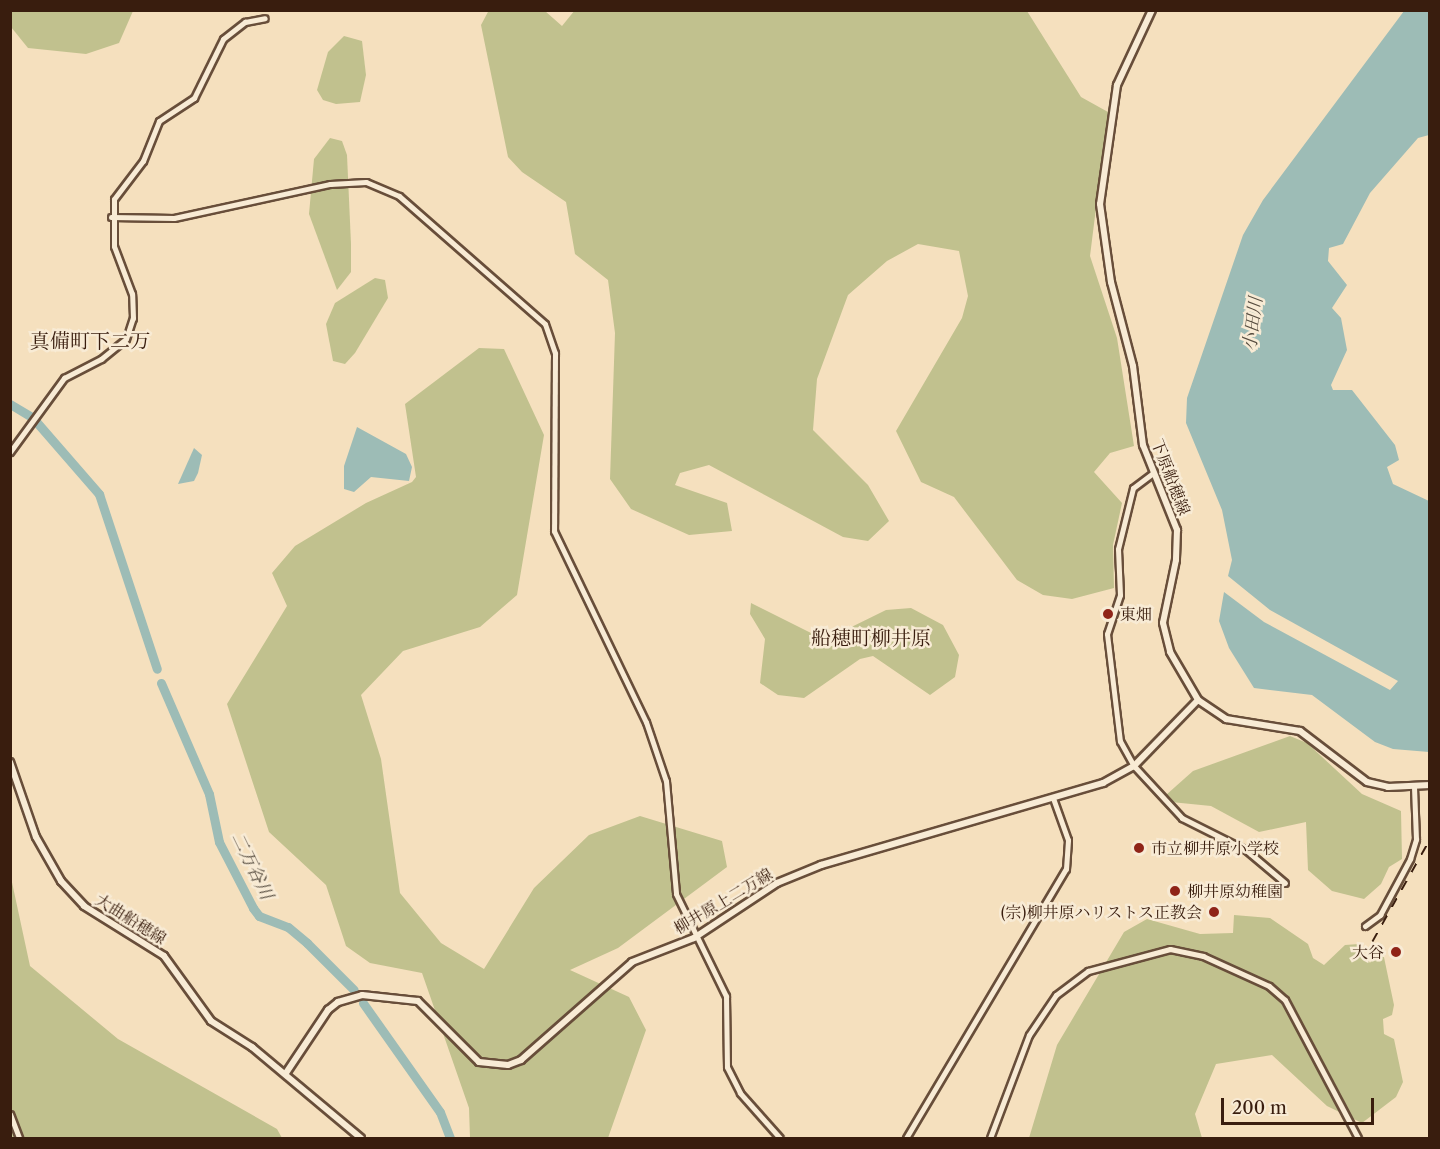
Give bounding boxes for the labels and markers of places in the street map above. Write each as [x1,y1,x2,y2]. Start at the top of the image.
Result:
place label: 東畑 [1120,604,1152,624]
marker: 東畑 [1101,607,1115,621]
place label: 市立柳井原小学校 [1151,838,1279,858]
marker: 市立柳井原小学校 [1132,841,1146,855]
place label: 柳井原幼稚園 [1187,881,1283,901]
marker: 柳井原幼稚園 [1168,884,1182,898]
place label: (宗)柳井原ハリストス正教会 [1000,902,1202,922]
marker: (宗)柳井原ハリストス正教会 [1207,905,1221,919]
place label: 大谷 [1352,942,1384,962]
marker: 大谷 [1389,945,1403,959]

